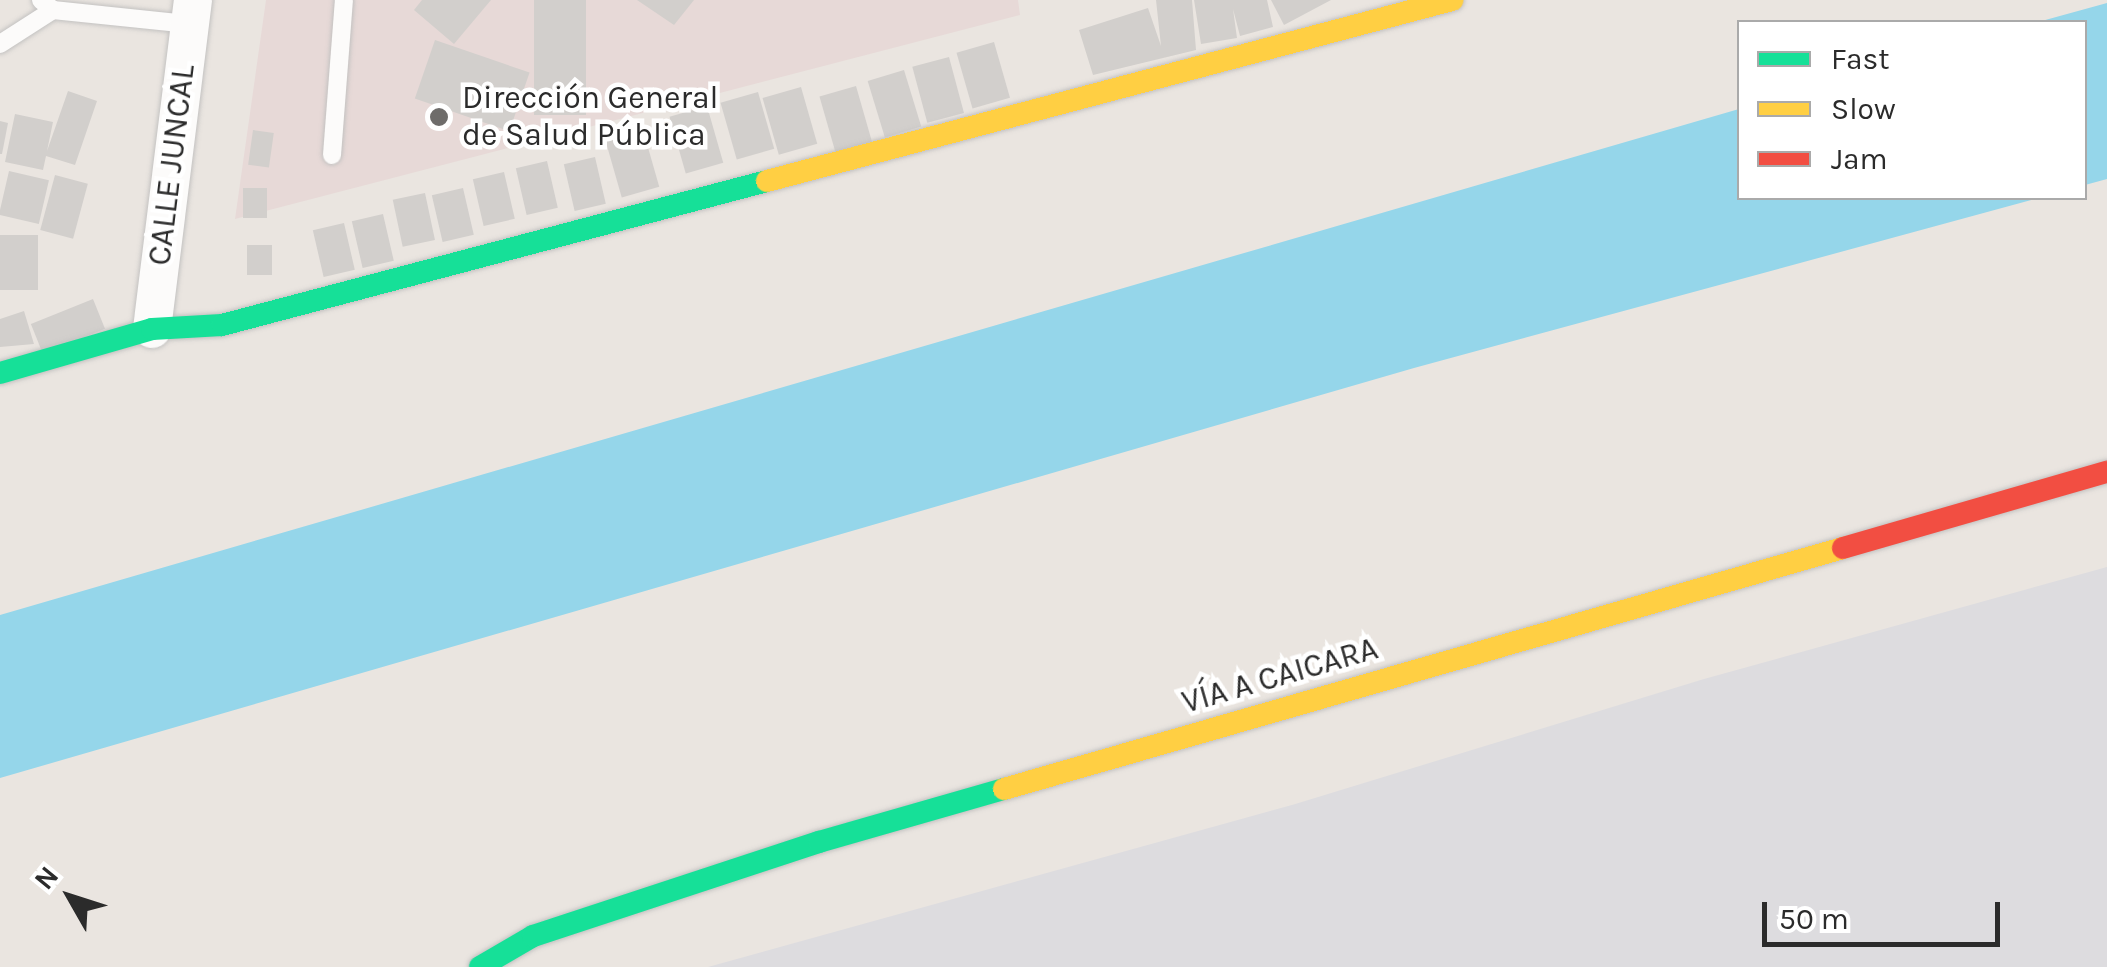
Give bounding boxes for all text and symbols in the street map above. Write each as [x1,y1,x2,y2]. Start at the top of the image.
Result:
legend [1737,20,2087,200]
text: Fast [1831,41,1890,77]
street label: CALLE JUNCAL [141,62,203,268]
place label: Dirección General de Salud Pública [462,80,719,155]
text: Slow [1831,91,1896,127]
marker: Dirección General de Salud Pública [426,104,452,130]
text: Jam [1831,141,1888,177]
street label: VÍA A CAICARA [1178,630,1382,722]
north arrow [20,847,120,947]
text: N [27,860,65,896]
scale bar [1767,882,2004,944]
text: 50 m [1779,901,1849,937]

